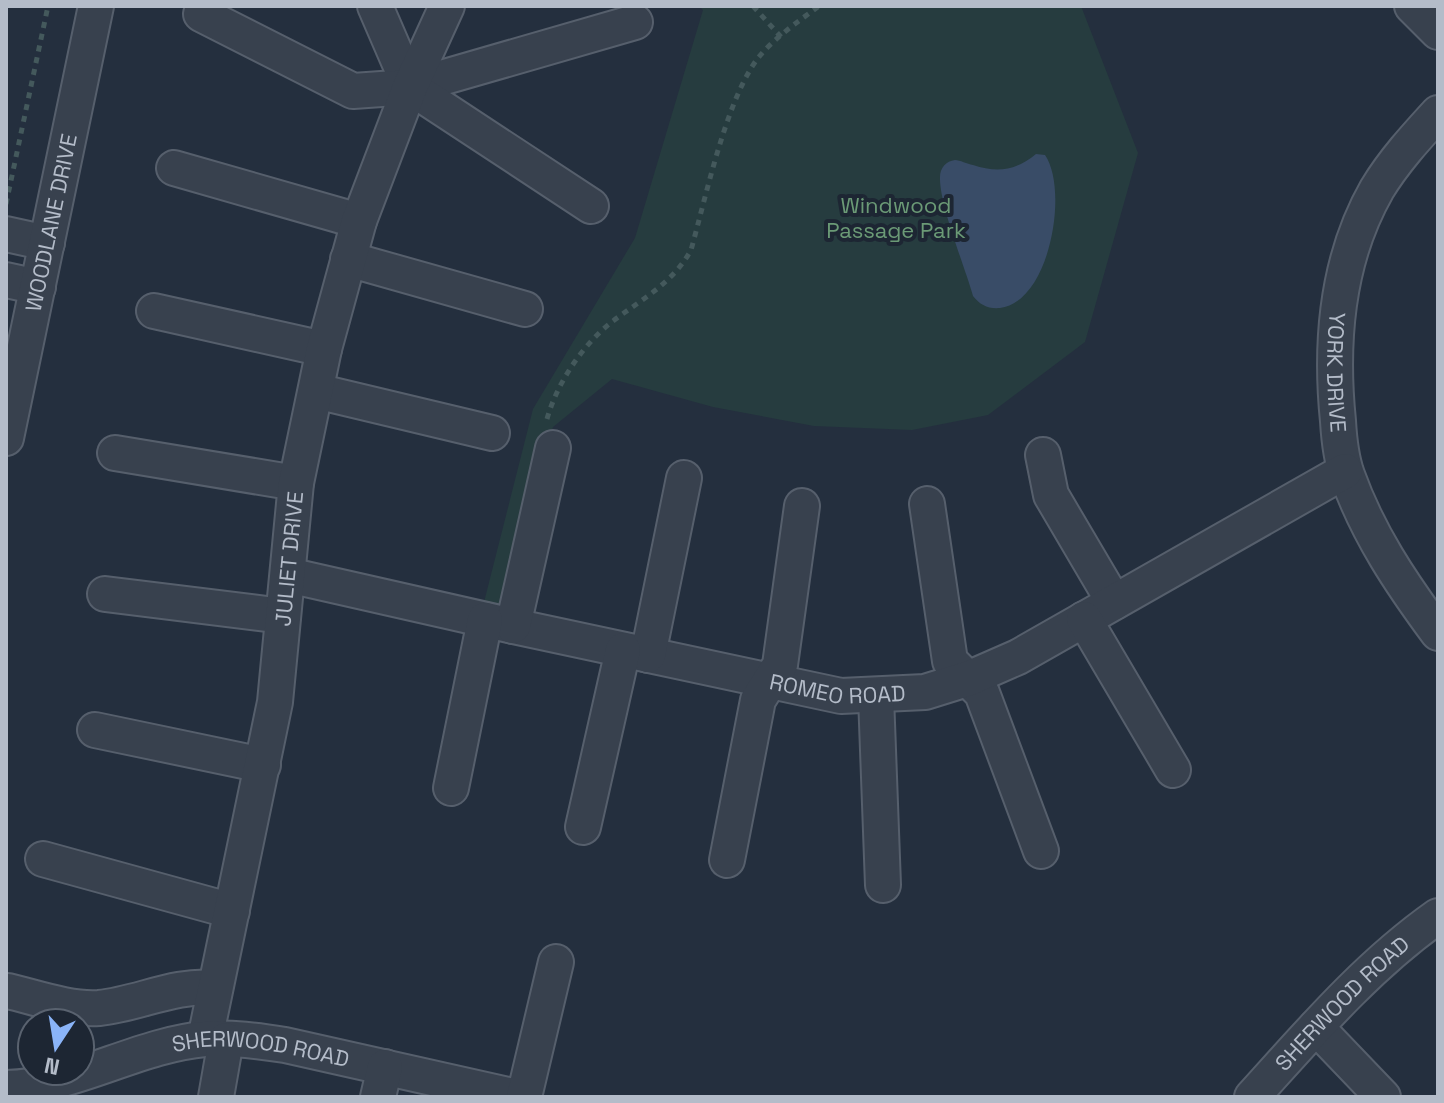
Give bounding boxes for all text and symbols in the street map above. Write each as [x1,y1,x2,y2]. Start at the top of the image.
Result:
street label: WOODLANE DRIVE [19,131,83,314]
park label: Windwood Passage Park [826,191,966,244]
street label: YORK DRIVE [1321,311,1353,433]
street label: JULIET DRIVE [268,490,309,628]
street label: ROMEO ROAD [767,667,906,710]
street label: SHERWOOD ROAD [1269,930,1415,1076]
north arrow [16,1007,96,1087]
street label: SHERWOOD ROAD [169,1024,352,1073]
text: N [42,1051,62,1082]

